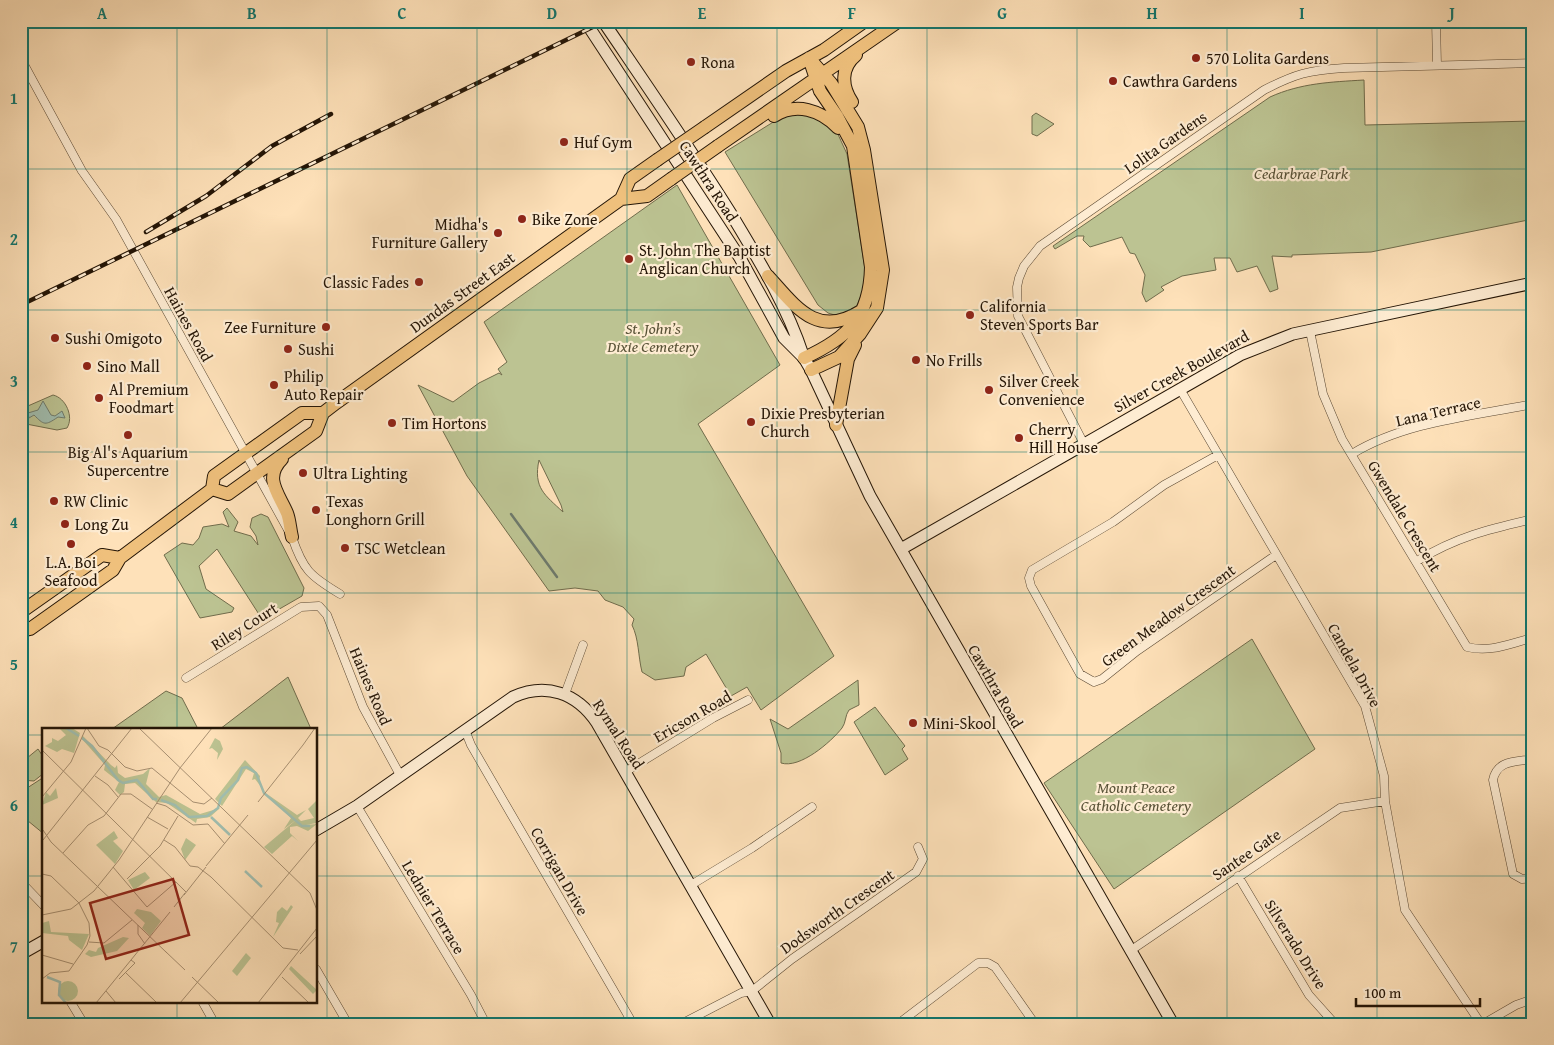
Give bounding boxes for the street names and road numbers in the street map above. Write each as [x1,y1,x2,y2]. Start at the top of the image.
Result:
street label: Lolita Gardens [1119,104,1211,180]
street label: Cawthra Road [674,135,745,227]
street label: Dundas Street East [404,245,520,338]
street label: Haines Road [159,282,220,366]
street label: Silver Creek Boulevard [1109,323,1254,418]
street label: Lana Terrace [1393,390,1483,432]
street label: Gwendale Crescent [1362,456,1448,577]
street label: Green Meadow Crescent [1096,558,1240,672]
street label: Riley Court [206,596,282,656]
street label: Candela Drive [1322,619,1388,711]
street label: Cawthra Road [962,640,1030,733]
street label: Haines Road [344,643,398,729]
street label: Ericson Road [648,684,736,748]
street label: Rymal Road [587,694,651,774]
street label: Corrigan Drive [525,822,595,920]
street label: Santee Gate [1207,822,1285,886]
street label: Lednier Terrace [396,855,472,959]
street label: Dodsworth Crescent [775,862,899,960]
street label: Silverado Drive [1259,894,1333,994]

